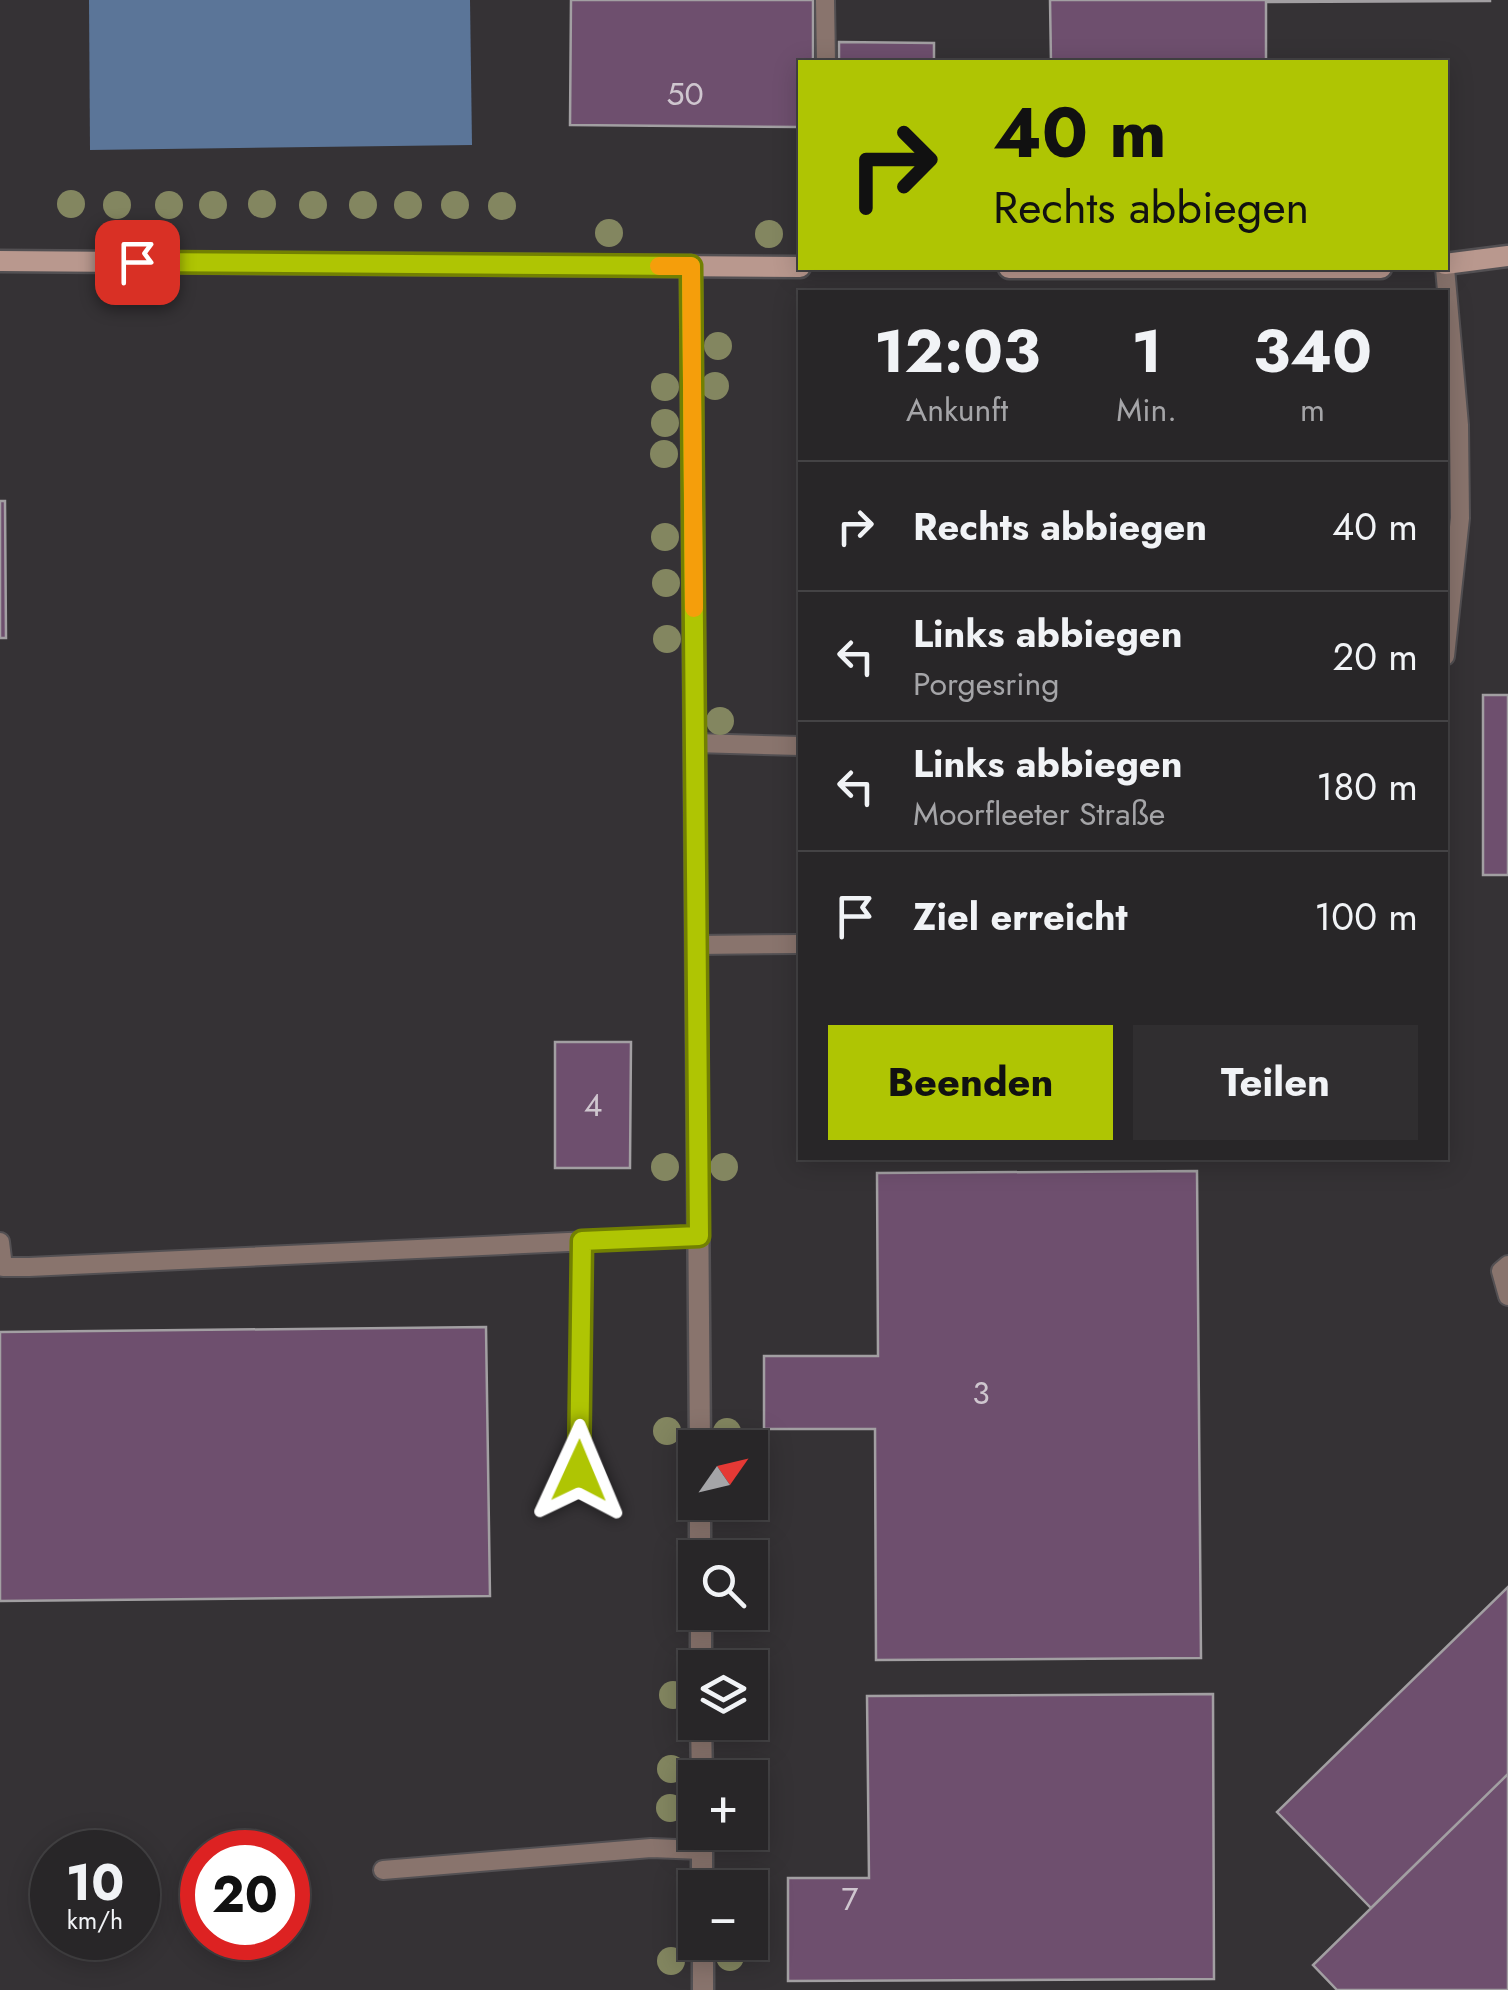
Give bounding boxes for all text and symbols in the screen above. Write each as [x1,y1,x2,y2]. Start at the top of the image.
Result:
house number: 50 [666,71,704,117]
text: 40 m [993,82,1167,183]
icon: right [828,100,958,230]
text: Rechts abbiegen [993,175,1309,240]
pin [95,220,180,305]
icon: arrive [110,235,165,290]
text: 12:03 [874,308,1040,395]
text: 1 [1131,308,1162,395]
text: 340 [1253,308,1372,395]
text: Ankunft [906,387,1008,433]
text: Min. [1116,387,1177,433]
text: m [1300,387,1325,433]
icon: right [828,499,883,554]
text: Rechts abbiegen [913,499,1207,554]
text: 40 m [1332,499,1418,554]
text: Links abbiegen [913,606,1183,661]
icon: left [828,629,883,684]
text: 20 m [1333,629,1418,684]
text: Porgesring [913,661,1060,707]
text: Links abbiegen [913,736,1183,791]
icon: left [828,759,883,814]
text: 180 m [1316,759,1418,814]
text: Moorfleeter Straße [913,791,1165,837]
icon: arrive [828,889,883,944]
text: Ziel erreicht [913,889,1128,944]
text: 100 m [1314,889,1418,944]
button: Beenden [828,1025,1113,1140]
button: Teilen [1133,1025,1418,1140]
house number: 4 [584,1082,602,1128]
house number: 3 [972,1370,990,1416]
position arrow [527,1419,631,1523]
north arrow [678,1430,768,1520]
map controls [678,1430,768,1960]
button: search [678,1540,768,1630]
button: layers [678,1650,768,1740]
button: + [678,1760,768,1850]
speed limit sign: 20 [180,1830,310,1960]
text: 10 [66,1846,124,1919]
button: − [678,1870,768,1960]
house number: 7 [842,1876,859,1922]
text: km/h [67,1902,123,1938]

